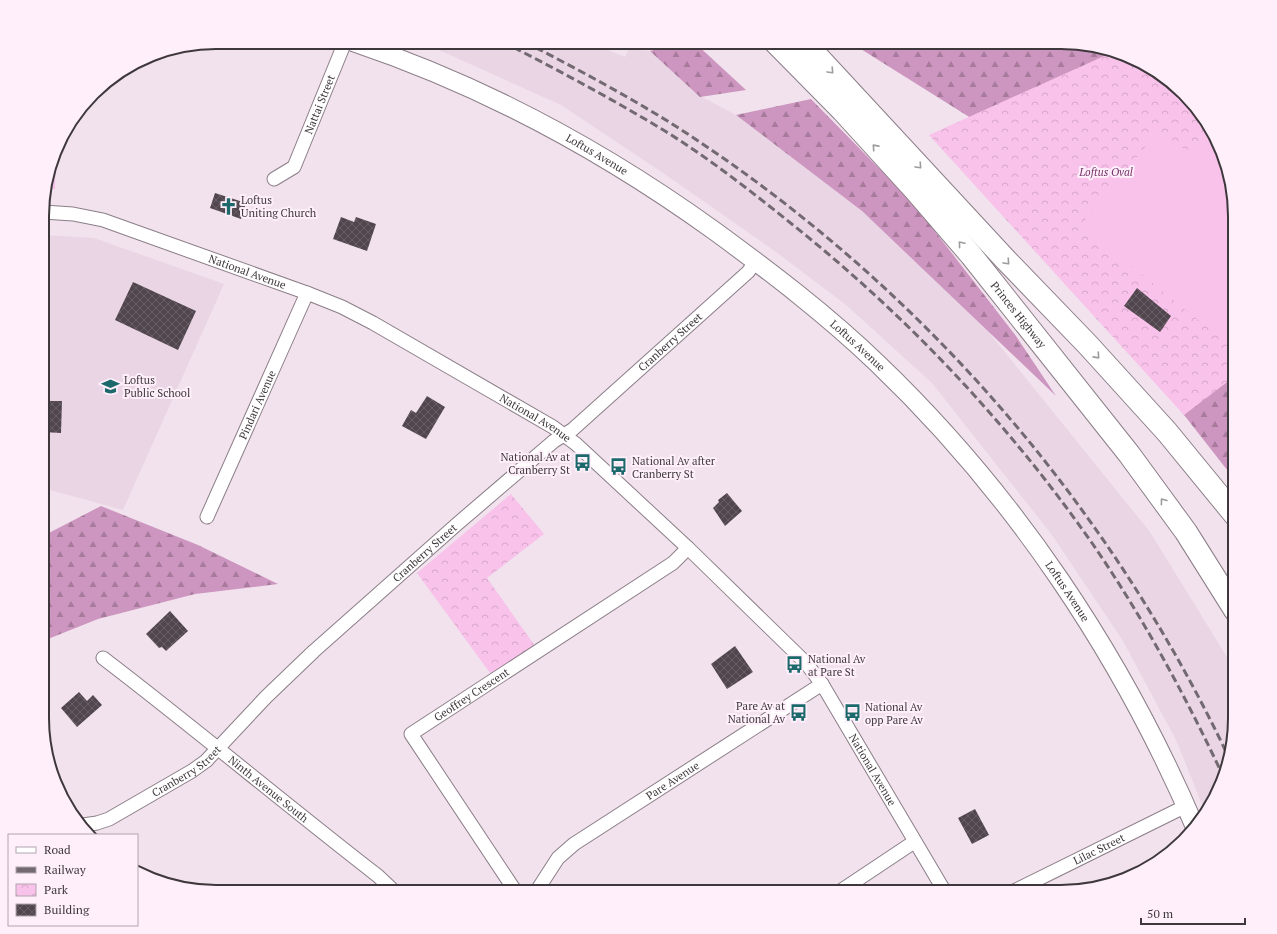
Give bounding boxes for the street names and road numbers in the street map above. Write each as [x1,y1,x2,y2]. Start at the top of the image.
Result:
street label: Nattai Street [301,73,338,136]
street label: Loftus Avenue [563,131,631,178]
street label: National Avenue [207,251,288,292]
street label: Princes Highway [988,279,1050,351]
street label: Cranberry Street [635,310,705,374]
street label: Loftus Avenue [827,317,889,374]
street label: Pindari Avenue [236,368,279,441]
street label: National Avenue [497,391,574,445]
street label: Cranberry Street [390,521,460,585]
street label: Loftus Avenue [1042,559,1093,625]
street label: Geoffrey Crescent [431,665,512,724]
street label: National Avenue [846,731,900,809]
street label: Cranberry Street [149,743,224,800]
street label: Ninth Avenue South [226,753,312,826]
street label: Pare Avenue [643,758,702,803]
street label: Lilac Street [1071,830,1127,868]

